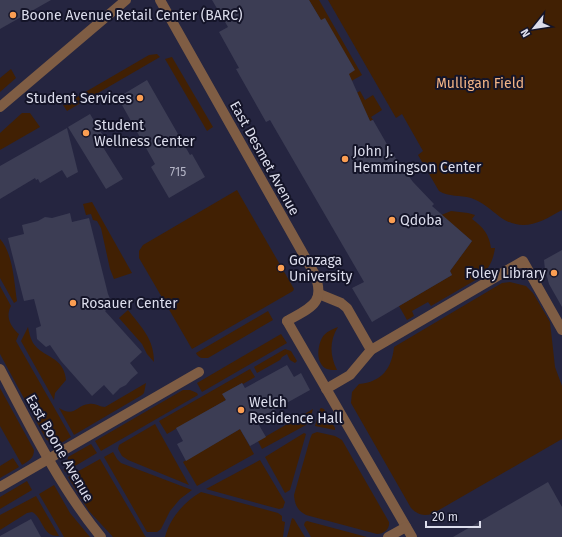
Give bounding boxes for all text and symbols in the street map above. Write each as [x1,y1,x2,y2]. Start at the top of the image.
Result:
place label: Boone Avenue Retail Center (BARC) [21,7,243,24]
north arrow [514,8,554,48]
marker: Boone Avenue Retail Center (BARC) [8,10,18,20]
text: N [518,26,533,39]
park label: Mulligan Field [436,75,524,92]
place label: Student Services [26,90,132,107]
marker: Student Services [135,93,145,103]
street label: East Desmet Avenue [226,98,303,218]
place label: Student Wellness Center [94,117,196,150]
marker: Student Wellness Center [81,128,91,138]
place label: John J. Hemmingson Center [353,143,482,176]
marker: John J. Hemmingson Center [340,154,350,164]
house number: 715 [170,165,186,179]
place label: Qdoba [400,212,442,229]
marker: Qdoba [387,215,397,225]
place label: Gonzaga University [289,252,353,285]
marker: Gonzaga University [276,263,286,273]
place label: Foley Library [465,265,546,282]
marker: Foley Library [549,268,559,278]
place label: Rosauer Center [81,295,178,312]
marker: Rosauer Center [68,298,78,308]
street label: East Boone Avenue [22,392,97,505]
place label: Welch Residence Hall [249,394,343,427]
marker: Welch Residence Hall [236,405,246,415]
scale bar [426,503,480,529]
text: 20 m [432,510,458,524]

